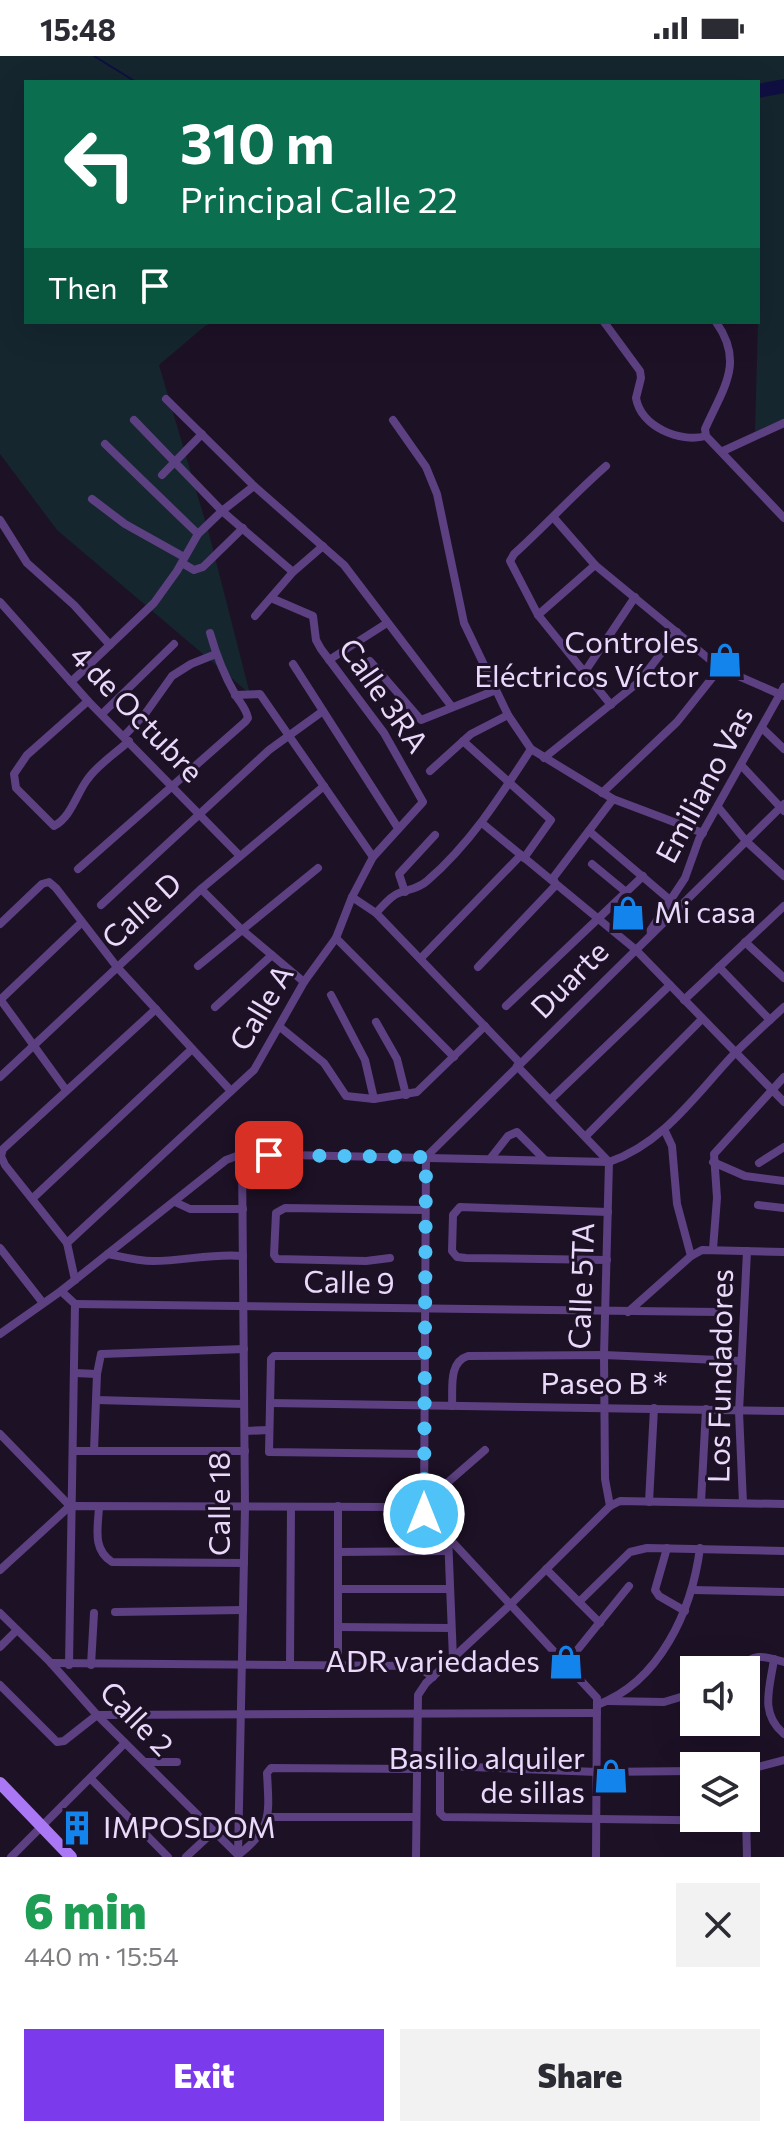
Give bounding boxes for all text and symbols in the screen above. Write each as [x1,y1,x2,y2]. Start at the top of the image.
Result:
text: 15:48 [40,10,116,47]
text: 310 m [180,107,335,176]
icon: left [48,112,152,216]
text: Principal Calle 22 [180,176,458,220]
icon: arrive [133,264,177,308]
text: Then [48,268,117,305]
place label: Controles Eléctricos Víctor [474,622,699,693]
street label: Calle 3RA [332,630,438,759]
street label: 4 de Octubre [63,636,212,788]
shop icon: Controles Eléctricos Víctor [706,641,744,679]
street label: Emiliano Vas [646,699,759,868]
street label: Calle D [93,863,188,955]
place label: Mi casa [654,892,756,929]
shop icon: Mi casa [609,894,647,932]
street label: Duarte [522,932,615,1025]
street label: Calle A [220,957,300,1056]
pin [235,1121,303,1189]
icon: arrive [247,1133,291,1177]
street label: Calle 5TA [559,1222,600,1350]
street label: Calle 9 [303,1261,395,1300]
street label: Los Fundadores [698,1269,739,1483]
street label: Paseo B * [541,1363,667,1400]
street label: Calle 18 [199,1452,236,1556]
position arrow [382,1472,466,1556]
place label: ADR variedades [325,1641,540,1678]
shop icon: ADR variedades [547,1643,585,1681]
map controls [680,1656,760,1832]
button: sound [680,1656,760,1736]
street label: Calle 2 [93,1672,182,1762]
place label: Basilio alquiler de sillas [389,1738,585,1809]
button: layers [680,1752,760,1832]
shop icon: Basilio alquiler de sillas [592,1757,630,1795]
place label: IMPOSDOM [103,1807,276,1844]
building icon: IMPOSDOM [58,1809,96,1847]
text: 6 min [24,1880,147,1939]
button: close [676,1883,760,1967]
text: 440 m · 15:54 [24,1940,179,1971]
button: Exit [24,2029,384,2121]
button: Share [400,2029,760,2121]

